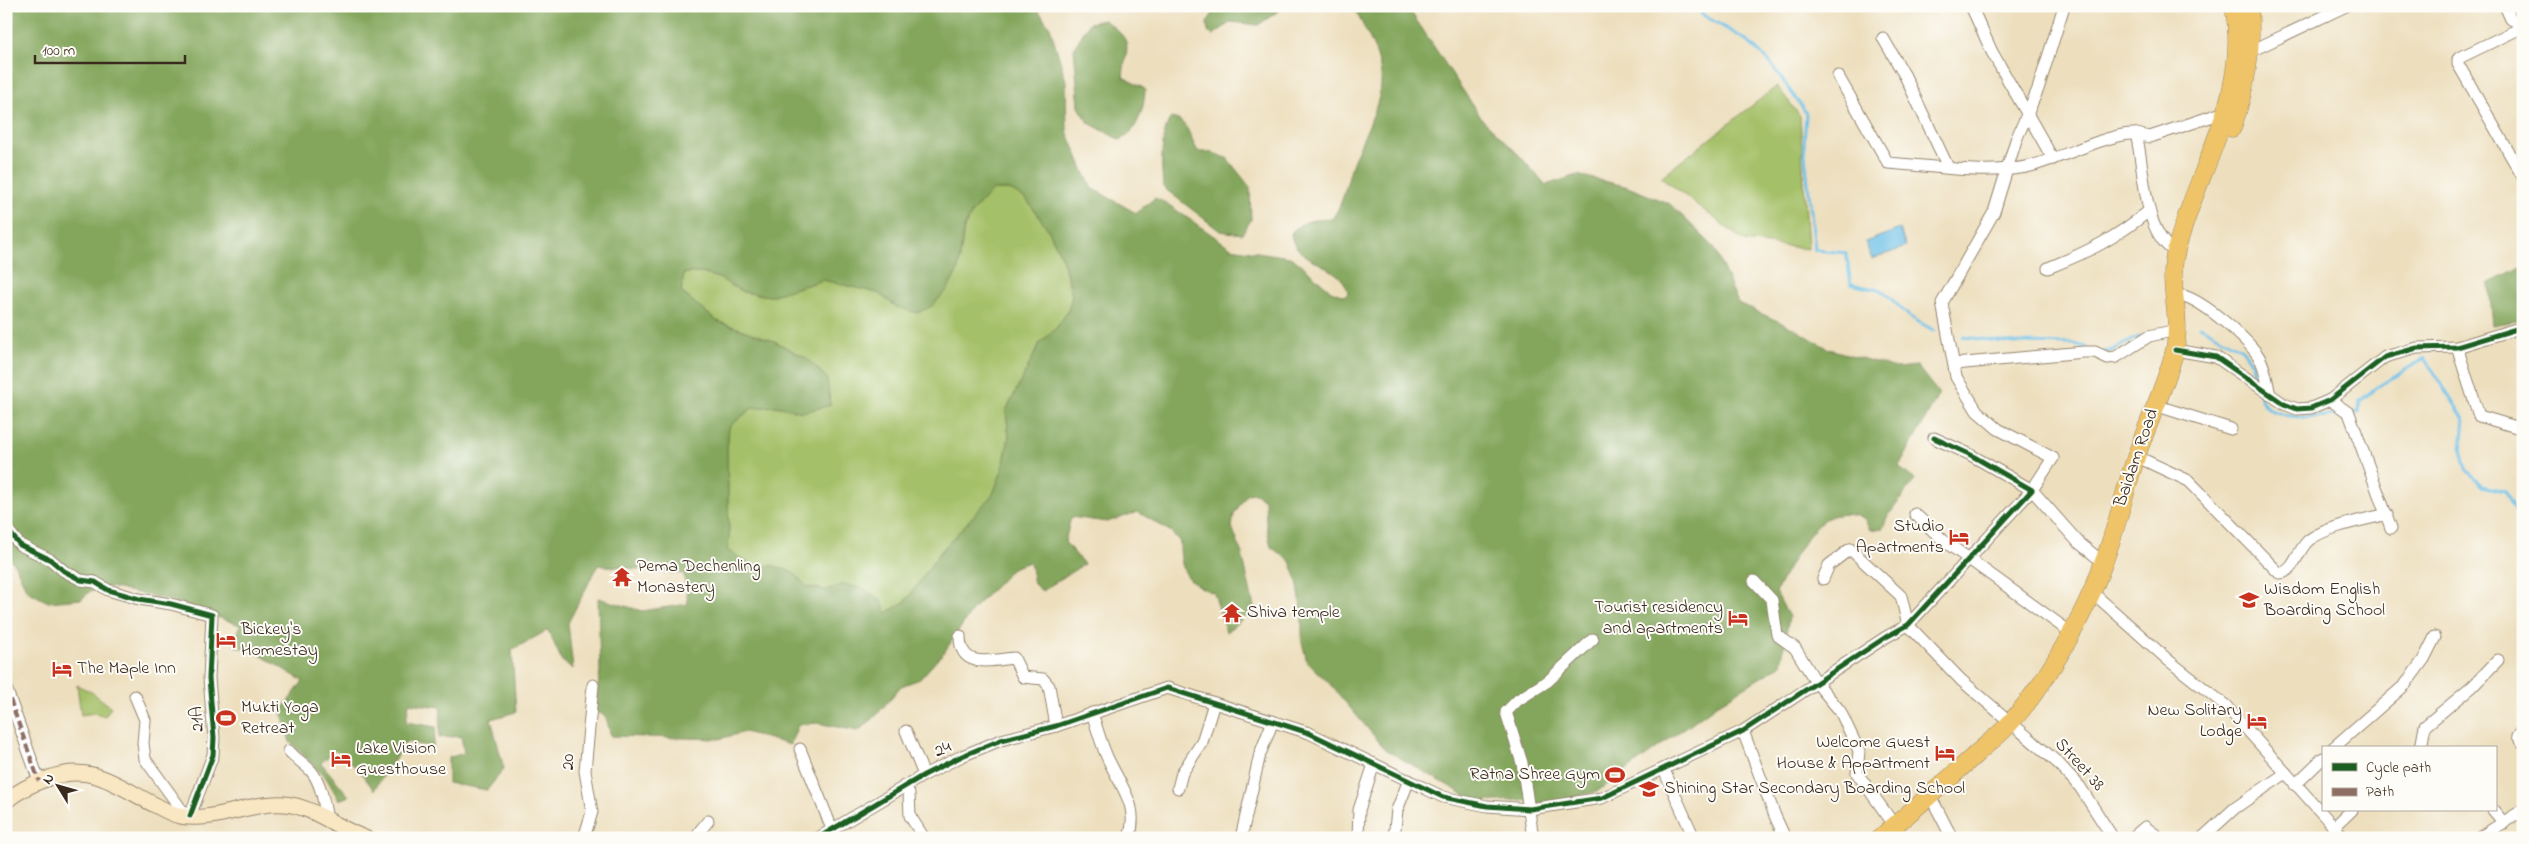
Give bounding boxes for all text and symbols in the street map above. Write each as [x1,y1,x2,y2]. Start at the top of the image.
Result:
scale bar [35,32,185,64]
text: 100 m [42,40,75,62]
street label: Baidam Road [2108,405,2166,512]
place label: Studio Apartments [1856,514,1944,561]
hotel icon: Studio Apartments [1948,526,1970,548]
place label: Pema Dechenling Monastery [637,554,761,601]
temple icon: Pema Dechenling Monastery [611,566,633,588]
place label: Wisdom English Boarding School [2263,577,2385,625]
school or university icon: Wisdom English Boarding School [2238,589,2260,611]
place label: Tourist residency and apartments [1594,595,1723,642]
place label: Shiva temple [1247,600,1341,626]
temple icon: Shiva temple [1221,602,1243,624]
hotel icon: Tourist residency and apartments [1727,607,1749,629]
place label: Bickey's Homestay [240,617,318,664]
hotel icon: Bickey's Homestay [215,629,237,651]
place label: The Maple Inn [77,656,176,682]
hotel icon: The Maple Inn [51,658,73,680]
place label: Mukti Yoga Retreat [241,695,319,742]
place label: New Solitary Lodge [2147,698,2243,746]
street label: 21A [184,705,212,733]
sports icon: Mukti Yoga Retreat [215,707,237,729]
hotel icon: New Solitary Lodge [2246,710,2268,732]
place label: Welcome Guest House & Appartment [1777,730,1930,777]
street label: Street 38 [2048,733,2110,798]
street label: 24 [930,735,956,765]
place label: Lake Vision Guesthouse [356,736,447,783]
hotel icon: Welcome Guest House & Appartment [1934,742,1956,764]
legend [2322,746,2496,812]
hotel icon: Lake Vision Guesthouse [330,748,352,770]
street label: 20 [556,753,582,770]
text: Cycle path [2366,757,2431,780]
north arrow [32,762,82,812]
place label: Ratna Shree Gym [1470,762,1600,788]
sports icon: Ratna Shree Gym [1604,764,1626,786]
text: N [38,769,60,789]
place label: Shining Star Secondary Boarding School [1664,776,1965,803]
school or university icon: Shining Star Secondary Boarding School [1638,778,1660,800]
text: Path [2366,781,2394,803]

